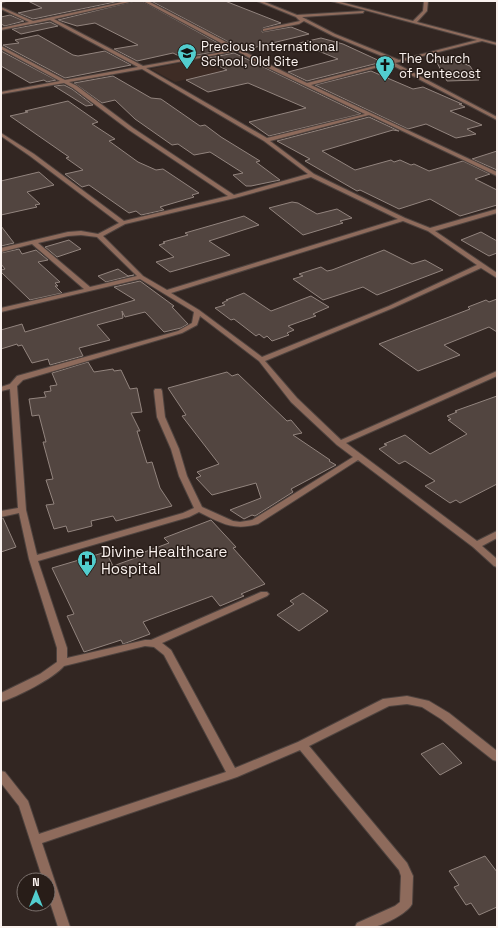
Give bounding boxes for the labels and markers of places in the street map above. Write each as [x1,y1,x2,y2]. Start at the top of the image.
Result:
place label: Precious International School, Old Site [201,38,338,70]
school or university icon: Precious International School, Old Site [176,42,198,70]
place label: The Church of Pentecost [399,50,481,82]
church icon: The Church of Pentecost [374,54,396,82]
place label: Divine Healthcare Hospital [101,542,227,578]
hospital icon: Divine Healthcare Hospital [76,549,98,577]

